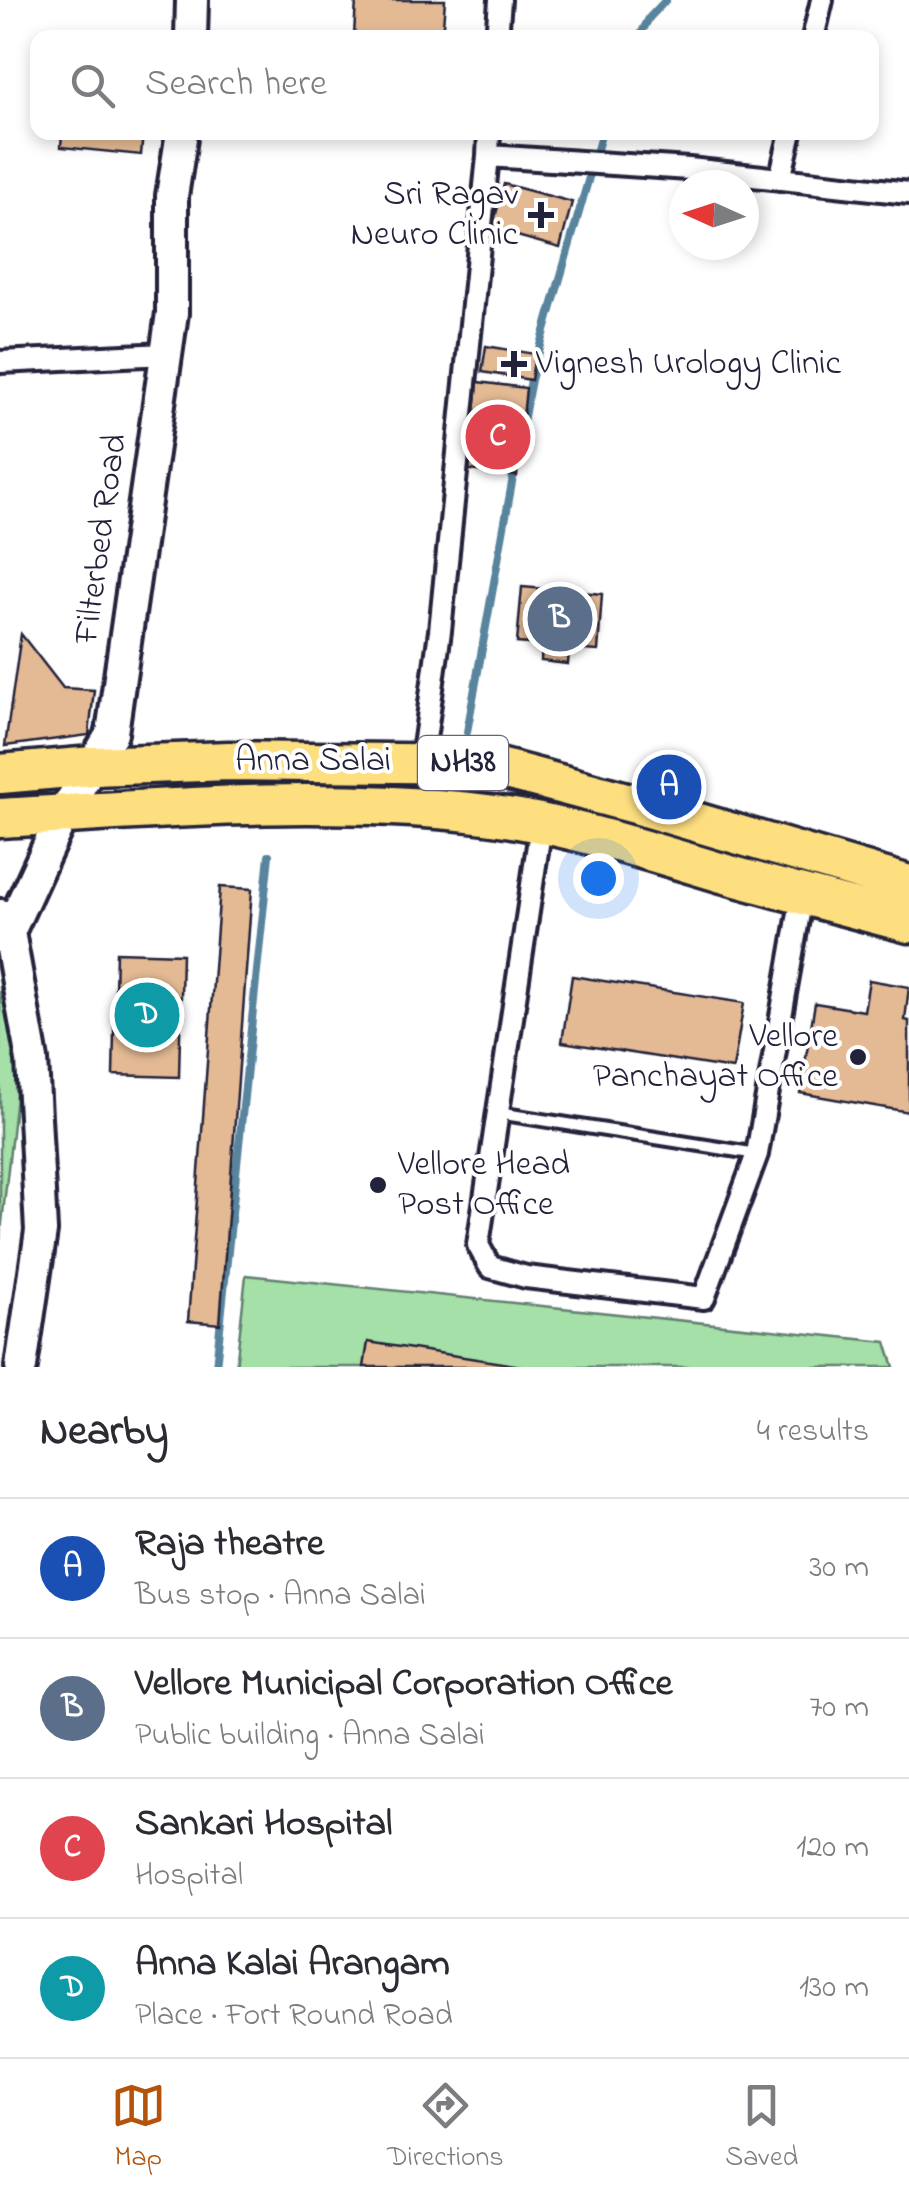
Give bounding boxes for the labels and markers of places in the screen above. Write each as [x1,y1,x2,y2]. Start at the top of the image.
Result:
place label: Sri Ragav Neuro Clinic [350,170,518,261]
marker: Sri Ragav Neuro Clinic [528,202,554,228]
place label: Vignesh Urology Clinic [535,339,841,390]
marker: Vignesh Urology Clinic [501,351,527,377]
pin: C [466,400,530,474]
pin: B [528,582,592,656]
pin: A [636,750,702,824]
pin: D [114,978,180,1052]
place label: Vellore Panchayat Office [593,1012,838,1103]
marker: Vellore Panchayat Office [847,1046,869,1068]
place label: Vellore Head Post Office [397,1140,570,1231]
marker: Vellore Head Post Office [367,1174,389,1196]

